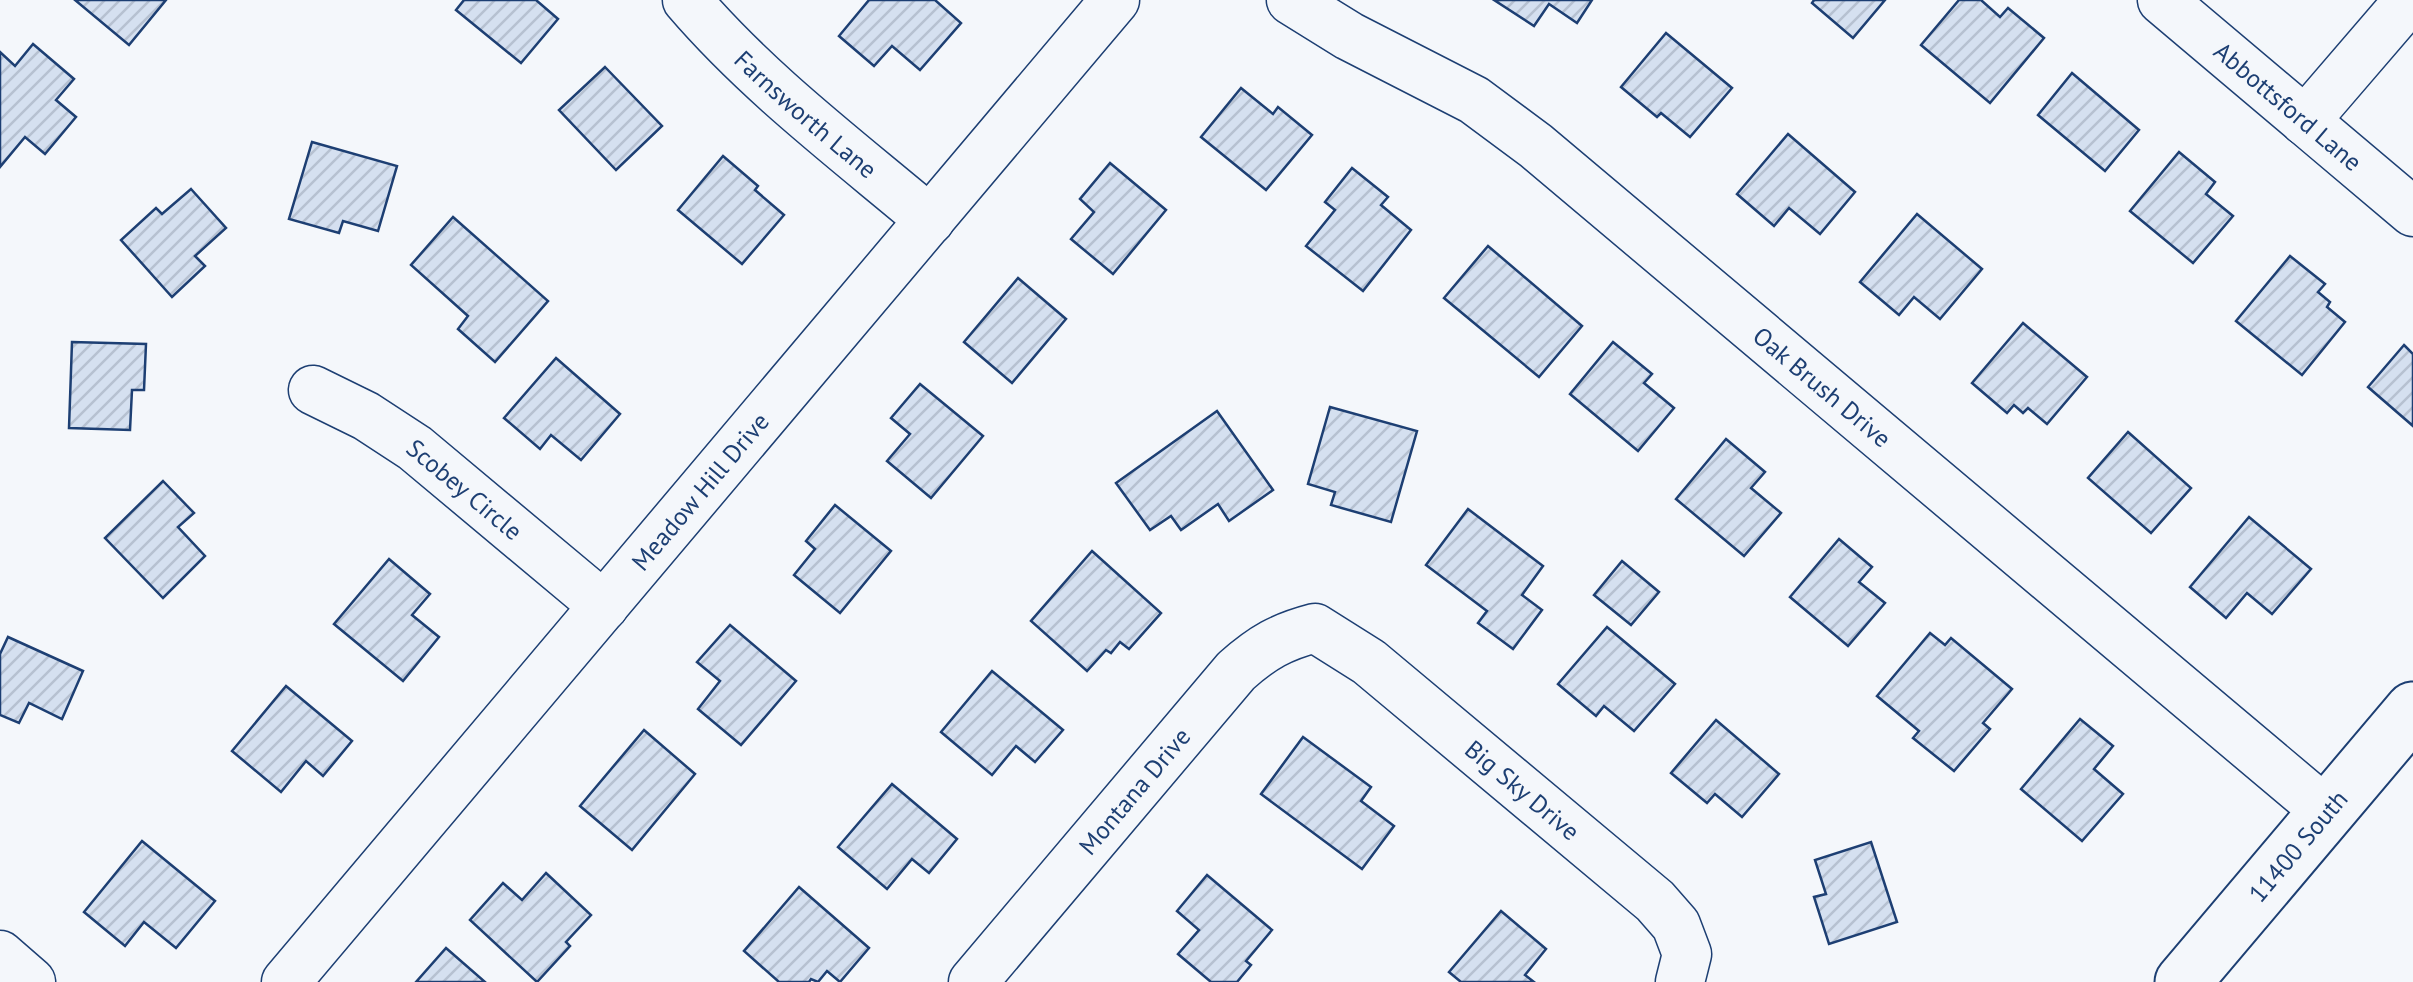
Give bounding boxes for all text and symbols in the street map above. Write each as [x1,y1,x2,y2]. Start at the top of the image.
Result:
street label: Abbottsford Lane [2208,35,2369,178]
street label: Farnsworth Lane [728,44,883,185]
street label: Oak Brush Drive [1746,320,1898,454]
street label: Meadow Hill Drive [624,406,776,577]
street label: Scobey Circle [400,432,529,547]
street label: Montana Drive [1072,721,1197,861]
street label: Big Sky Drive [1458,733,1586,847]
street label: 11400 South [2241,783,2354,909]

